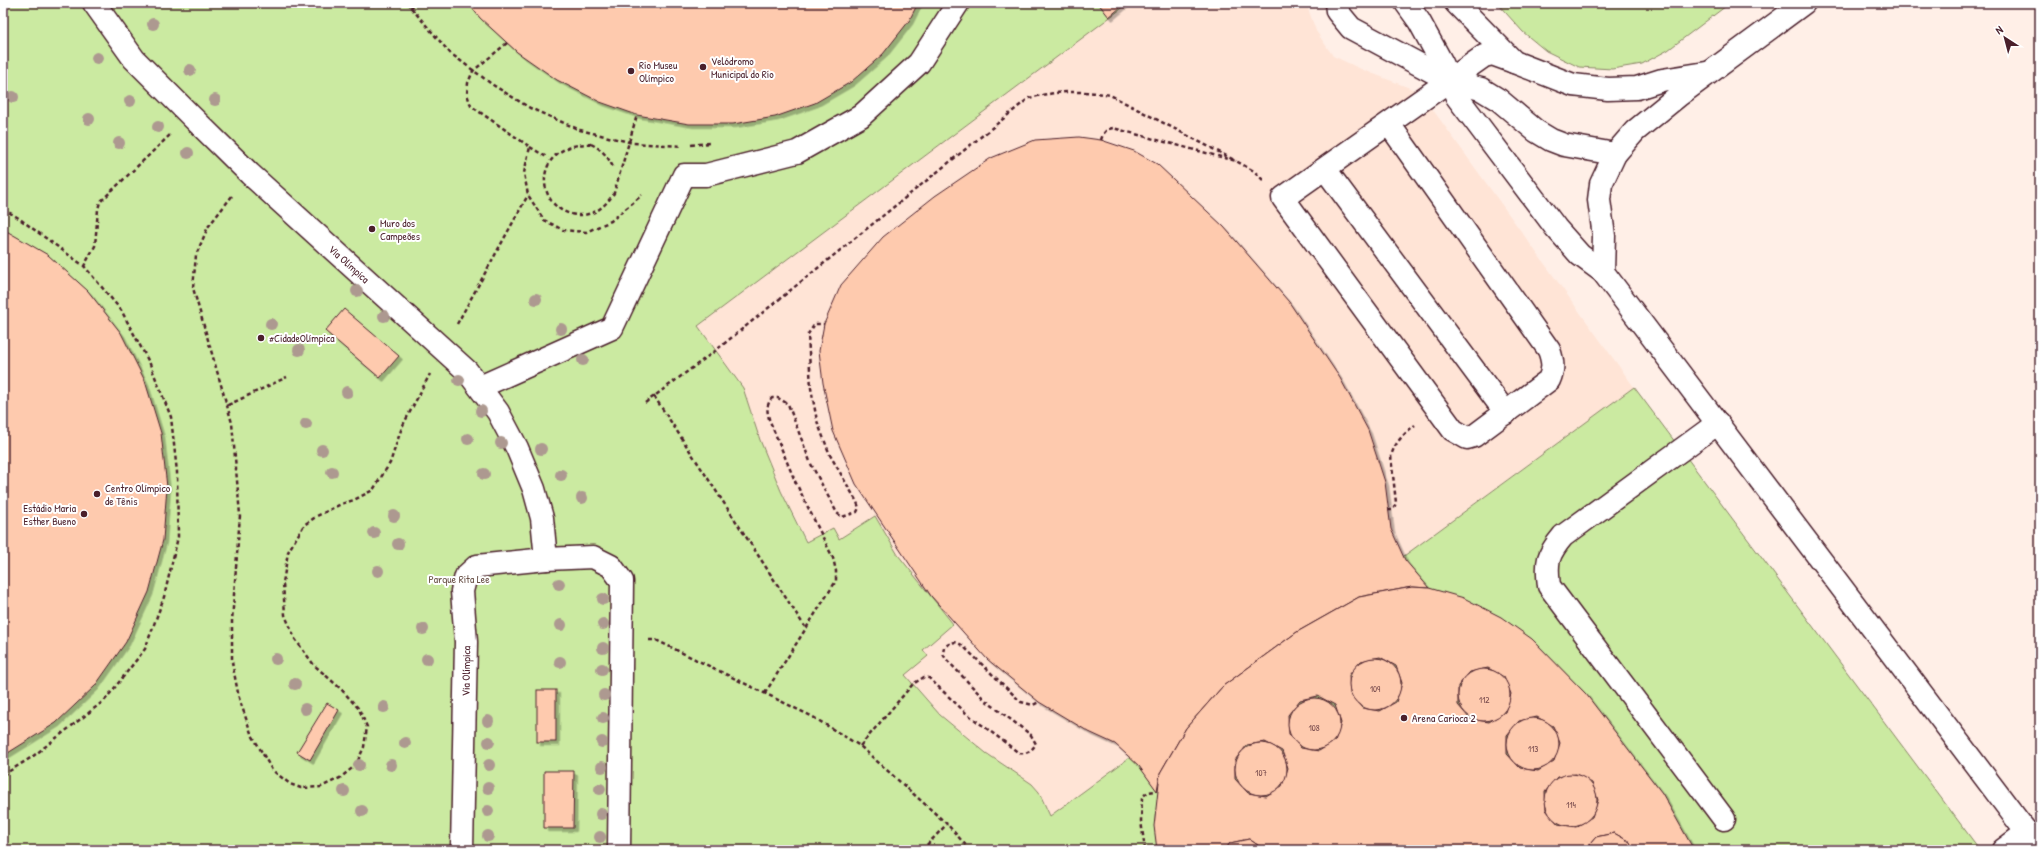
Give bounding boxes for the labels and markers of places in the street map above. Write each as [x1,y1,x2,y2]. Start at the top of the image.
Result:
place label: Velódromo Municipal do Rio [711,54,774,81]
place label: Rio Museu Olímpico [639,58,678,85]
marker: Velódromo Municipal do Rio [698,62,708,72]
marker: Rio Museu Olímpico [626,66,636,76]
place label: Muro dos Campeões [380,216,420,243]
marker: Muro dos Campeões [367,224,377,234]
place label: #CidadeOlímpica [269,331,335,345]
marker: #CidadeOlímpica [256,333,266,343]
place label: Centro Olímpico de Tênis [105,481,171,508]
marker: Centro Olímpico de Tênis [92,489,102,499]
place label: Estádio Maria Esther Bueno [23,501,77,528]
marker: Estádio Maria Esther Bueno [79,509,89,519]
place label: Arena Carioca 2 [1412,711,1476,725]
marker: Arena Carioca 2 [1399,713,1409,723]

